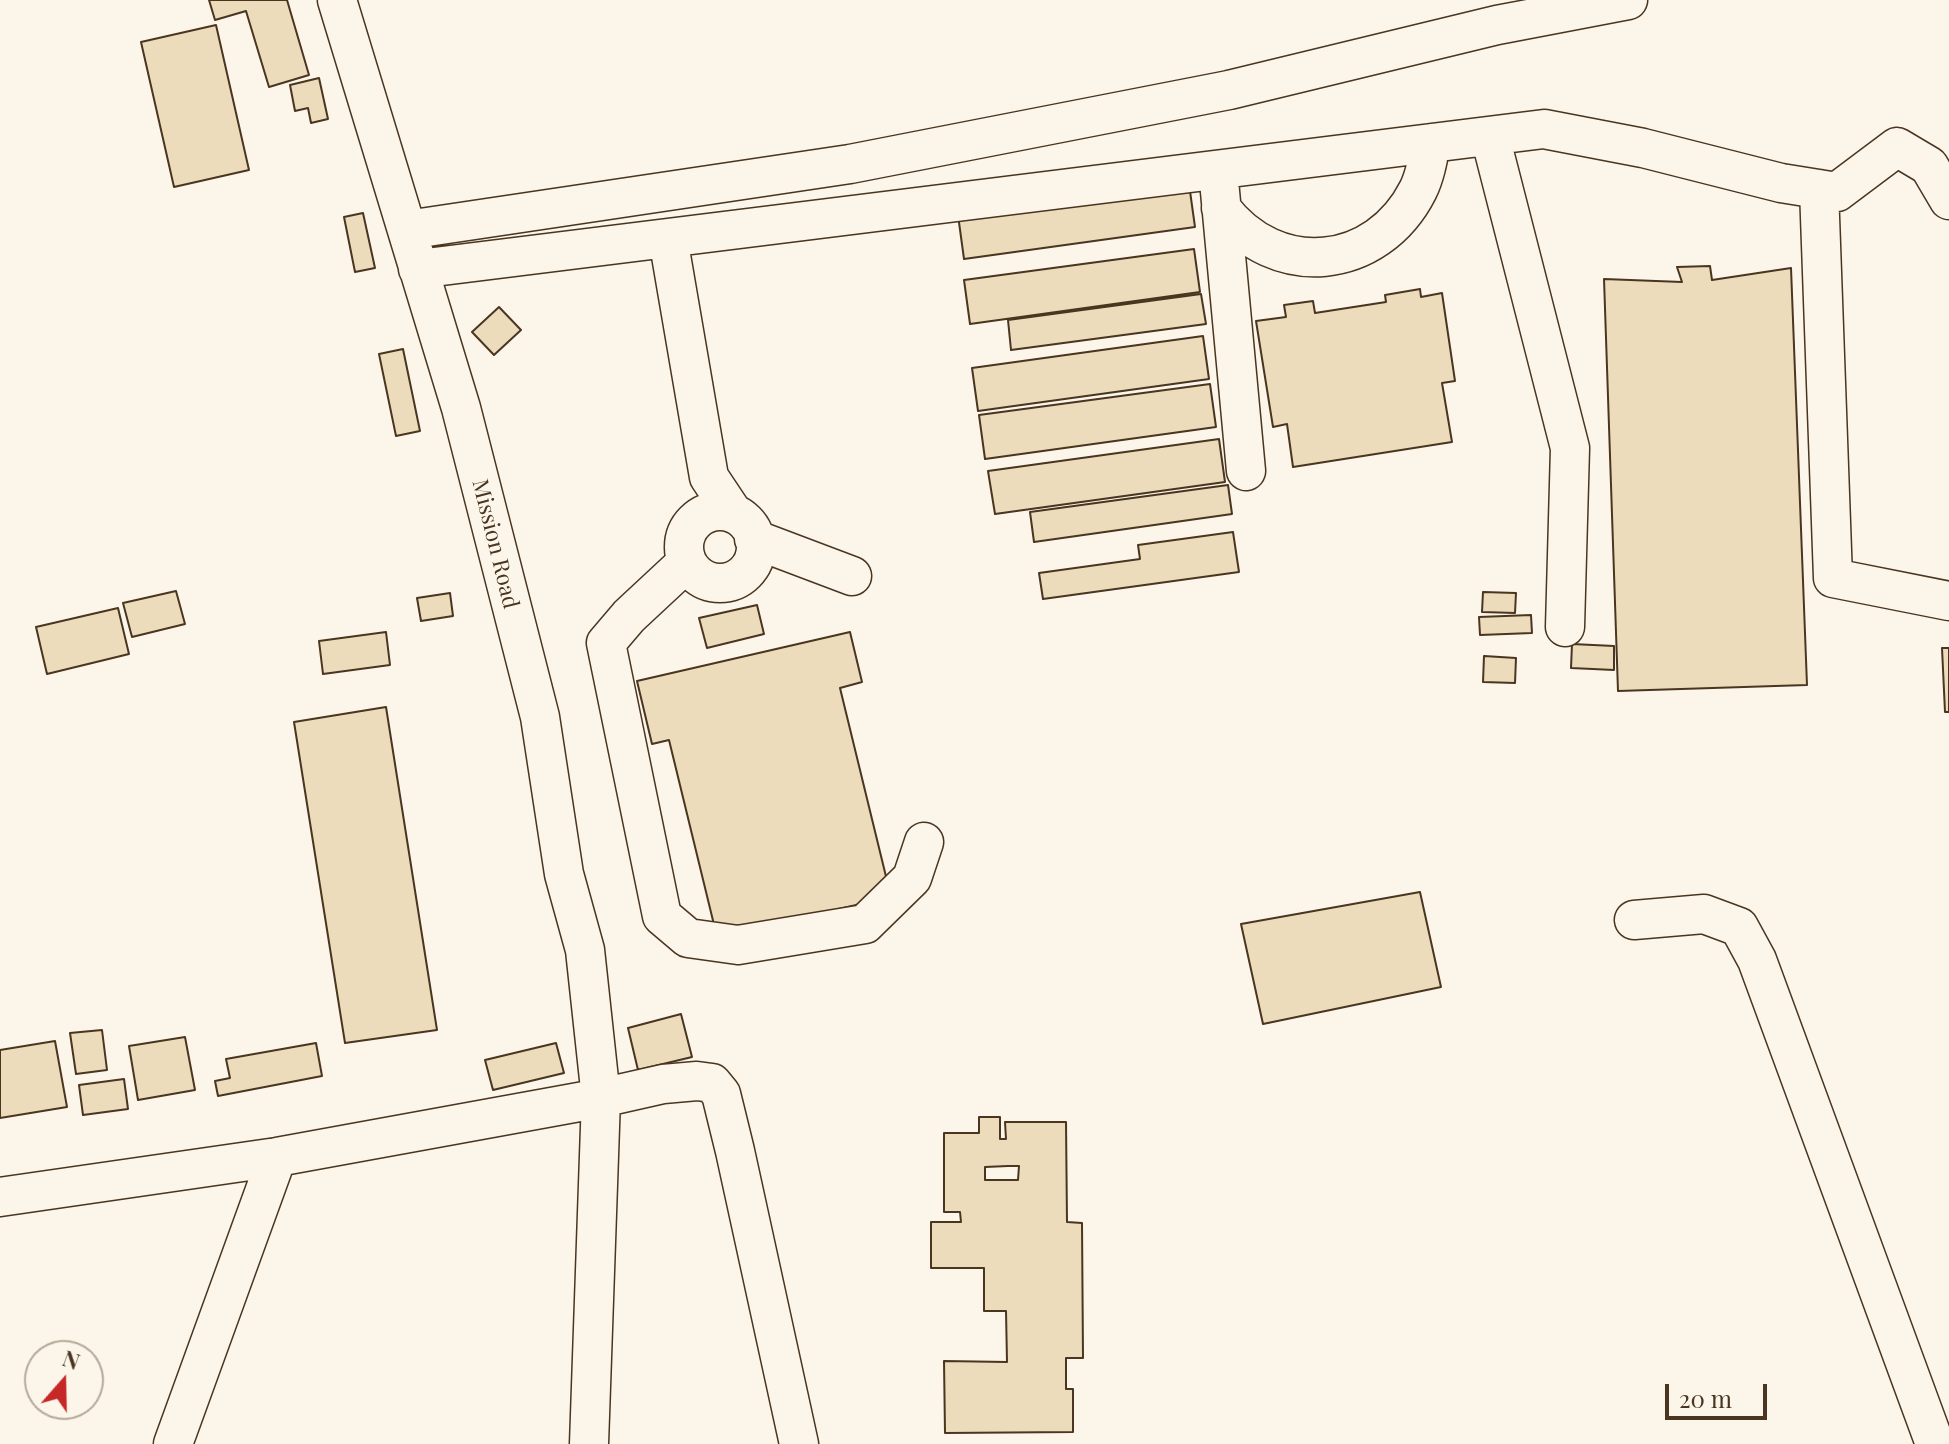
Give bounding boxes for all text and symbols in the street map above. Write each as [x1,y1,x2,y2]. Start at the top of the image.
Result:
street label: Mission Road [466,477,524,611]
north arrow [24,1340,104,1420]
text: N [59,1343,84,1376]
scale bar [1669,1368,1771,1418]
text: 20 m [1679,1382,1732,1414]

